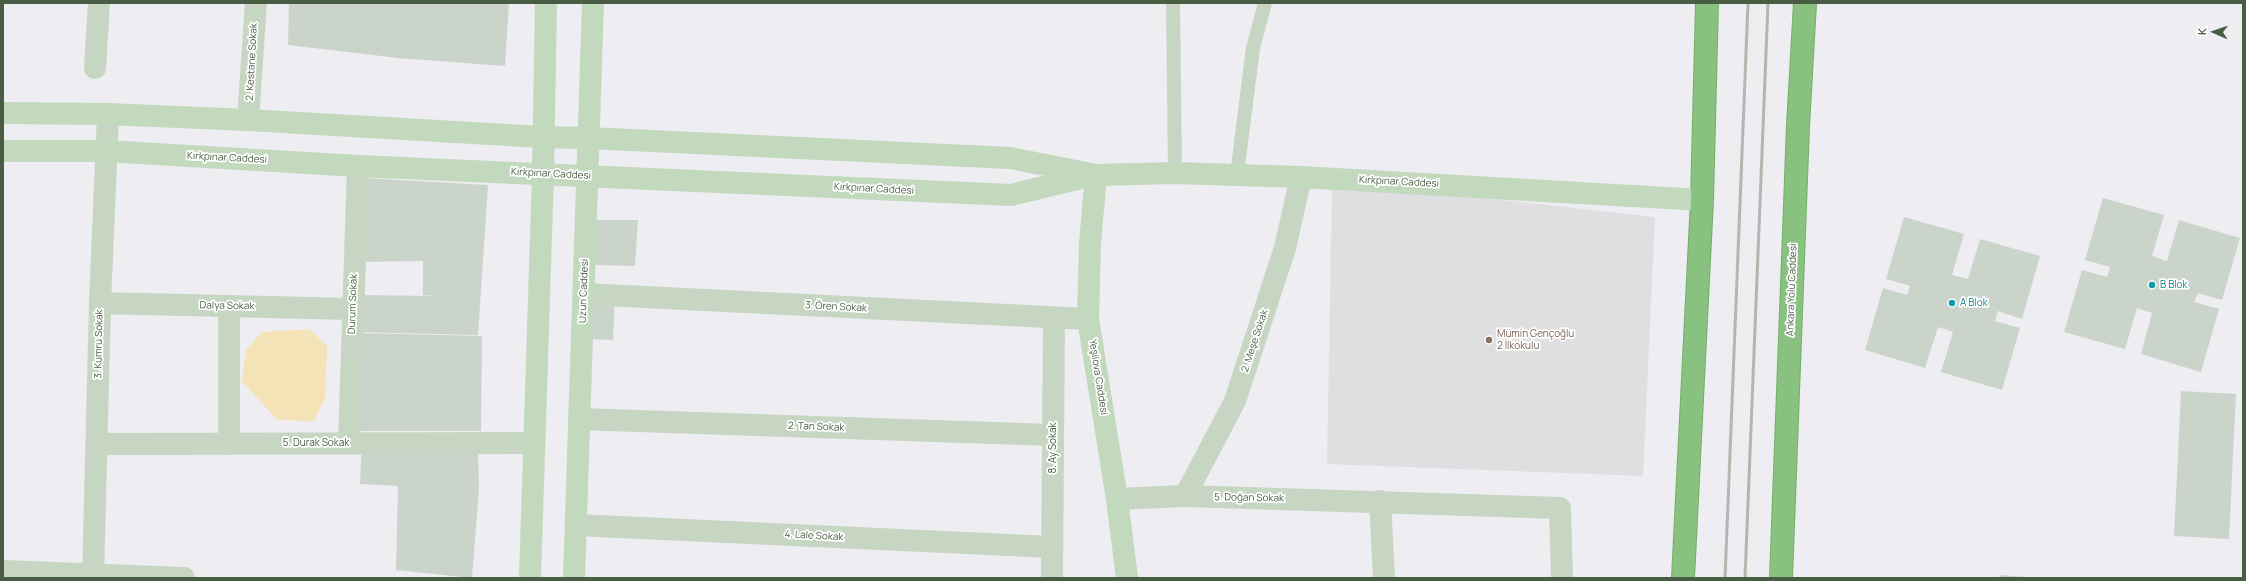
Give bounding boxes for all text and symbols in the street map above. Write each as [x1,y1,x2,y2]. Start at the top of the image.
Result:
north arrow [2194,12,2234,52]
street label: 2. Kestane Sokak [244,23,260,101]
text: K [2194,28,2209,35]
street label: Kırkpınar Caddesi [187,150,267,166]
street label: Kırkpınar Caddesi [511,166,591,182]
street label: Kırkpınar Caddesi [1359,174,1439,190]
street label: Kırkpınar Caddesi [834,181,914,197]
street label: Ankara Yolu Caddesi [1784,243,1800,337]
street label: Uzun Caddesi [577,259,591,323]
street label: Durum Sokak [346,274,360,334]
place label: B Blok [2160,279,2187,291]
marker: B Blok [2147,280,2157,290]
place label: A Blok [1960,297,1988,309]
marker: A Blok [1947,298,1957,308]
street label: 3. Ören Sokak [805,299,867,315]
street label: Dalya Sokak [200,300,254,312]
street label: 2. Meşe Sokak [1239,308,1271,374]
street label: 3. Kumru Sokak [92,309,106,379]
place label: Mümin Gençoğlu 2 İlkokulu [1497,328,1574,352]
marker: Mümin Gençoğlu 2 İlkokulu [1484,335,1494,345]
street label: Yeşilova Caddesi [1086,338,1110,416]
street label: 2. Tan Sokak [788,420,844,434]
street label: 8. Ay Sokak [1047,422,1059,474]
street label: 5. Durak Sokak [283,437,349,449]
street label: 5. Doğan Sokak [1214,491,1284,505]
street label: 4. Lale Sokak [784,528,844,544]

